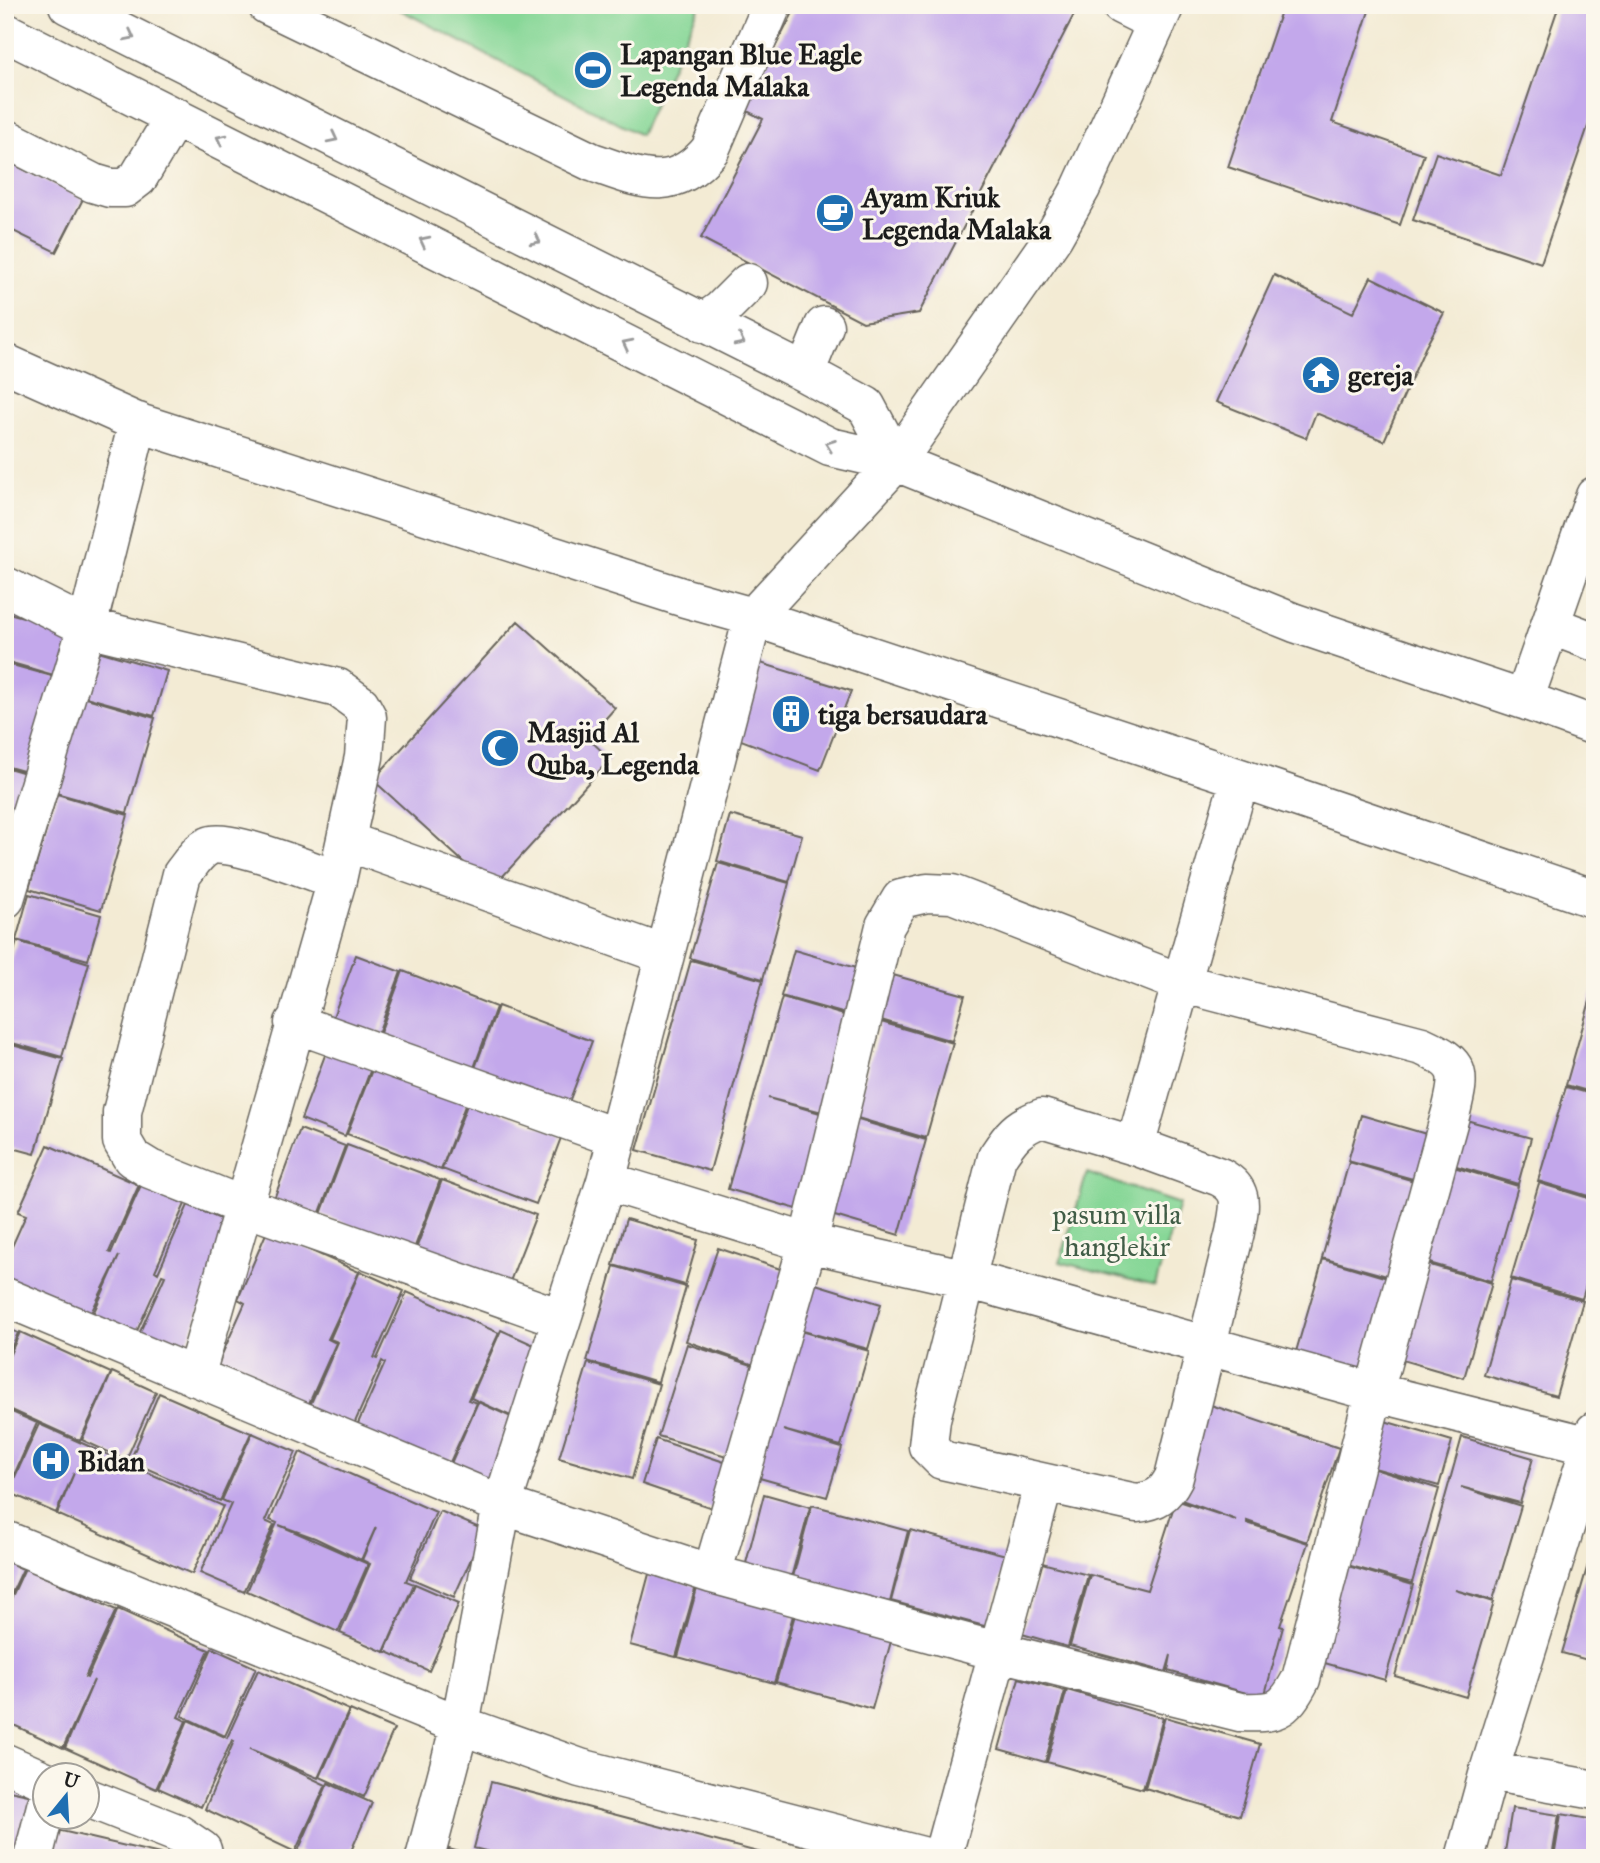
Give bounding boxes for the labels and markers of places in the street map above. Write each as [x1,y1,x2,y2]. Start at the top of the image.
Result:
place label: Lapangan Blue Eagle Legenda Malaka [620,37,863,104]
sports icon: Lapangan Blue Eagle Legenda Malaka [572,49,614,91]
place label: Ayam Kriuk Legenda Malaka [860,180,1052,247]
cafe icon: Ayam Kriuk Legenda Malaka [814,192,856,234]
temple icon: gereja [1300,354,1342,396]
place label: gereja [1348,358,1415,393]
building icon: tiga bersaudara [770,693,812,735]
place label: tiga bersaudara [817,697,989,732]
place label: Masjid Al Quba, Legenda [527,715,700,782]
mosque icon: Masjid Al Quba, Legenda [479,727,521,769]
hospital icon: Bidan [30,1440,72,1482]
place label: Bidan [78,1444,145,1479]

